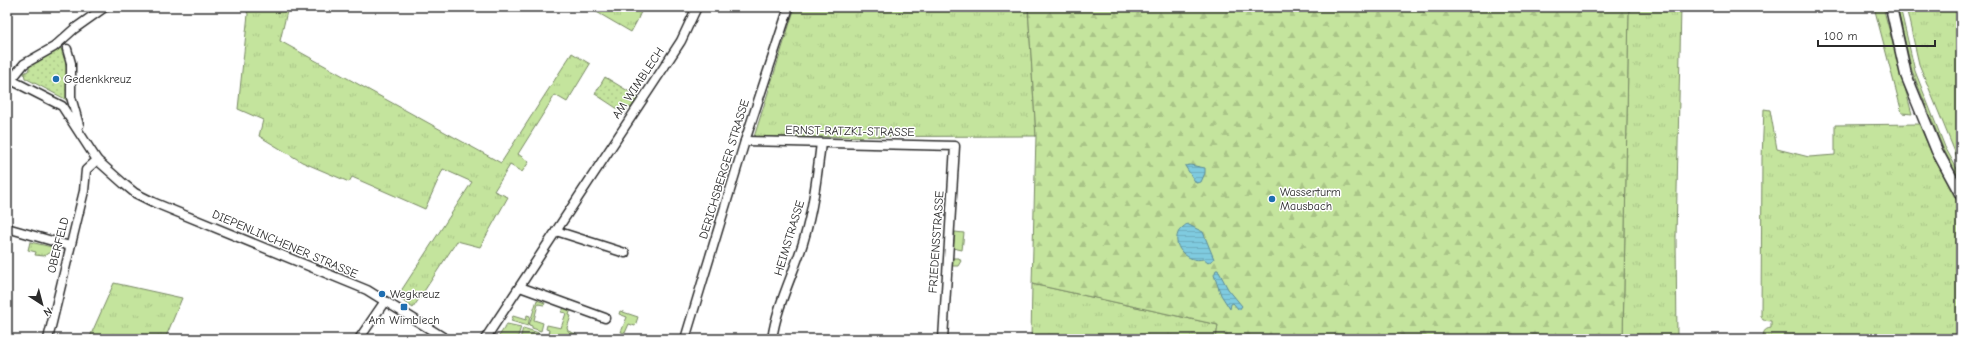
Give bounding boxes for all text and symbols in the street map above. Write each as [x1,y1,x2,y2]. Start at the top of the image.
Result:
scale bar [1818,22,1935,48]
text: 100 m [1824,29,1857,43]
street label: AM WIMBLECH [609,45,667,121]
place label: Gedenkkreuz [64,72,132,86]
marker: Gedenkkreuz [51,74,61,84]
street label: DERICHSBERGER STRASSE [696,97,752,241]
street label: ERNST-RATZKI-STRASSE [785,123,915,139]
place label: Wasserturm Mausbach [1280,185,1341,213]
street label: FRIEDENSSTRASSE [925,190,947,294]
marker: Wasserturm Mausbach [1267,194,1277,204]
street label: HEIMSTRASSE [771,199,807,277]
street label: DIEPENLINCHENER STRASSE [210,207,360,281]
street label: OBERFELD [44,216,72,274]
north arrow [22,284,62,324]
place label: Wegkreuz [390,287,440,301]
marker: Wegkreuz [377,289,387,299]
marker: Am Wimblech [399,302,409,312]
text: N [41,304,54,319]
place label: Am Wimblech [368,313,440,327]

